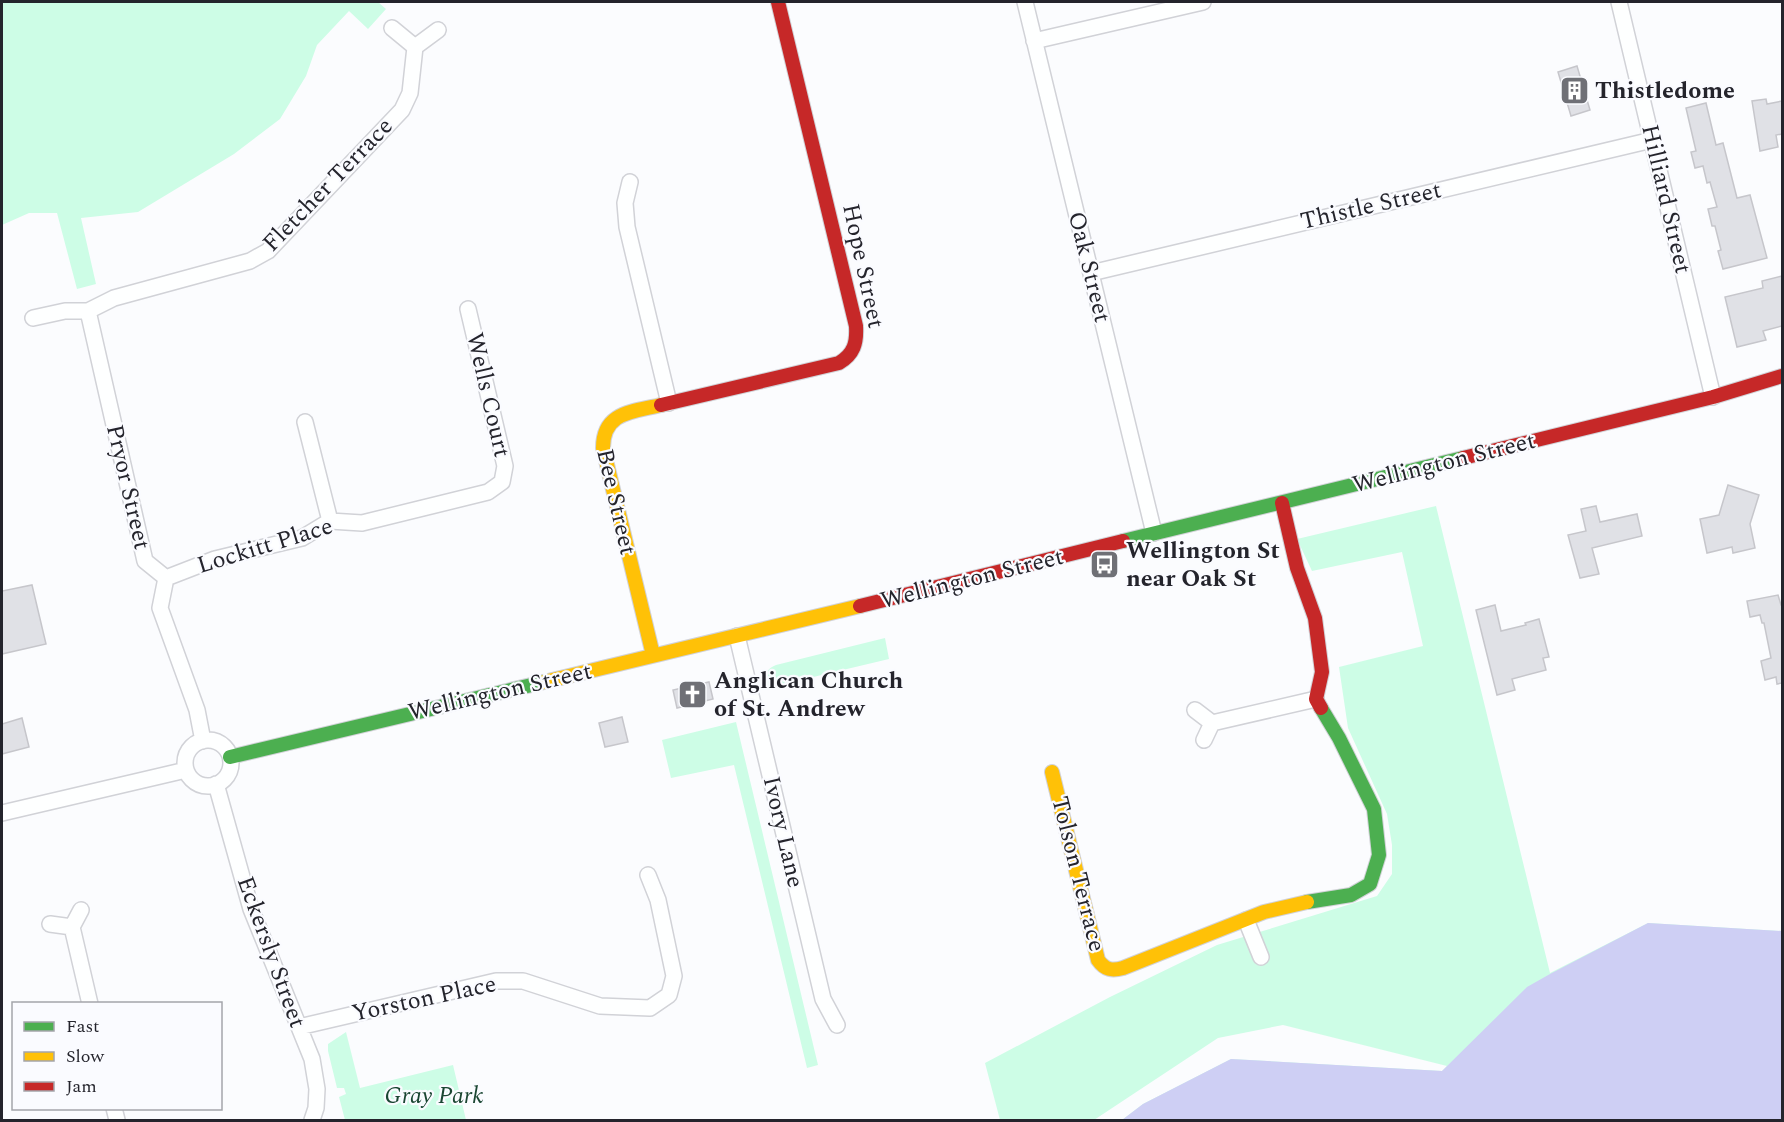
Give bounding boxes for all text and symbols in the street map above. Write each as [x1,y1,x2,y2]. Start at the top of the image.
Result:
place label: Thistledome [1595,73,1735,109]
building icon: Thistledome [1558,75,1590,107]
street label: Fletcher Terrace [254,110,402,260]
street label: Hilliard Street [1631,121,1701,277]
street label: Thistle Street [1297,172,1445,240]
street label: Hope Street [832,200,894,332]
street label: Oak Street [1058,208,1120,326]
street label: Wells Court [456,329,520,461]
street label: Pryor Street [96,421,160,553]
street label: Wellington Street [1349,423,1539,503]
street label: Bee Street [586,445,646,559]
street label: Lockitt Place [193,508,337,584]
place label: Wellington St near Oak St [1126,533,1280,597]
street label: Wellington Street [877,539,1067,619]
bus stop icon: Wellington St near Oak St [1089,549,1121,581]
street label: Wellington Street [405,653,595,731]
place label: Anglican Church of St. Andrew [714,663,903,727]
church icon: Anglican Church of St. Andrew [677,679,709,711]
street label: Ivory Lane [753,773,813,891]
street label: Tolson Terrace [1041,792,1115,956]
street label: Eckersly Street [227,871,315,1033]
street label: Yorston Place [348,966,500,1032]
legend [12,1002,222,1110]
text: Fast [66,1013,99,1040]
text: Slow [66,1043,105,1070]
text: Jam [66,1073,97,1100]
park label: Gray Park [384,1078,484,1114]

